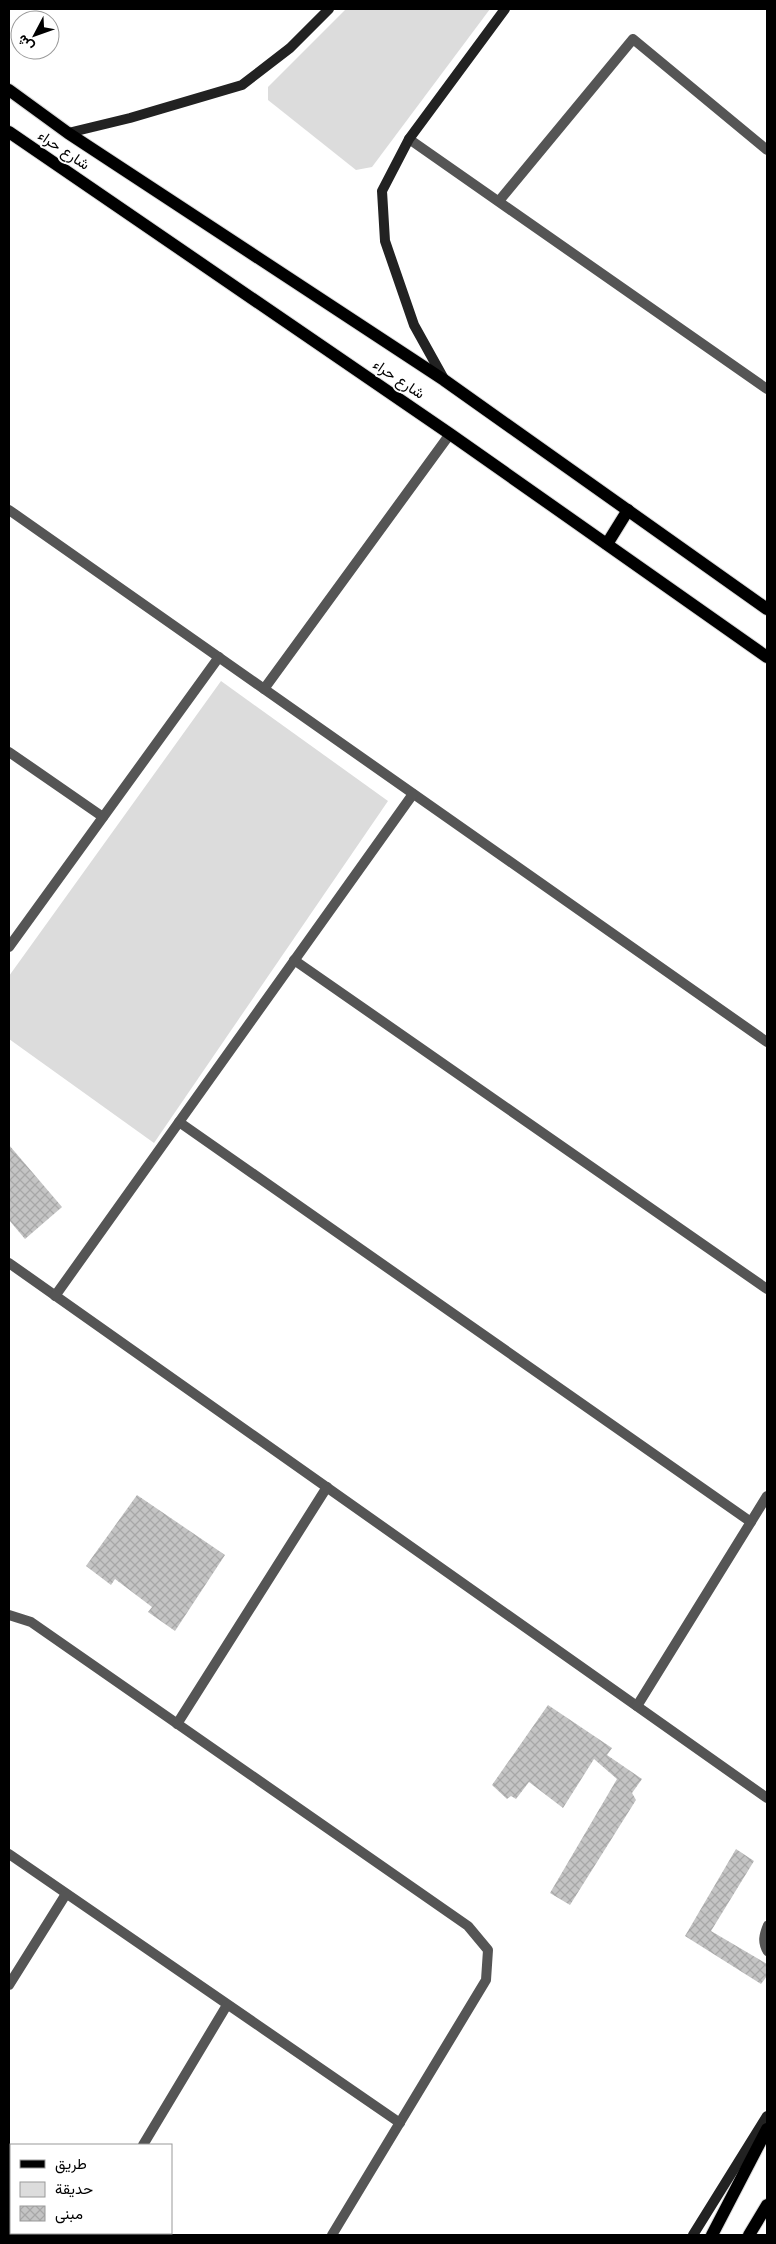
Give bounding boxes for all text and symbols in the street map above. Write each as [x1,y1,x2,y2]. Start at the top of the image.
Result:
north arrow [10,10,60,60]
text: ش [12,31,38,56]
street label: شارع حراء [34,125,95,176]
street label: شارع حراء [369,354,430,405]
legend [10,2144,172,2234]
text: طريق [55,2153,87,2174]
text: حديقة [55,2178,93,2198]
text: مبنى [55,2203,83,2224]

